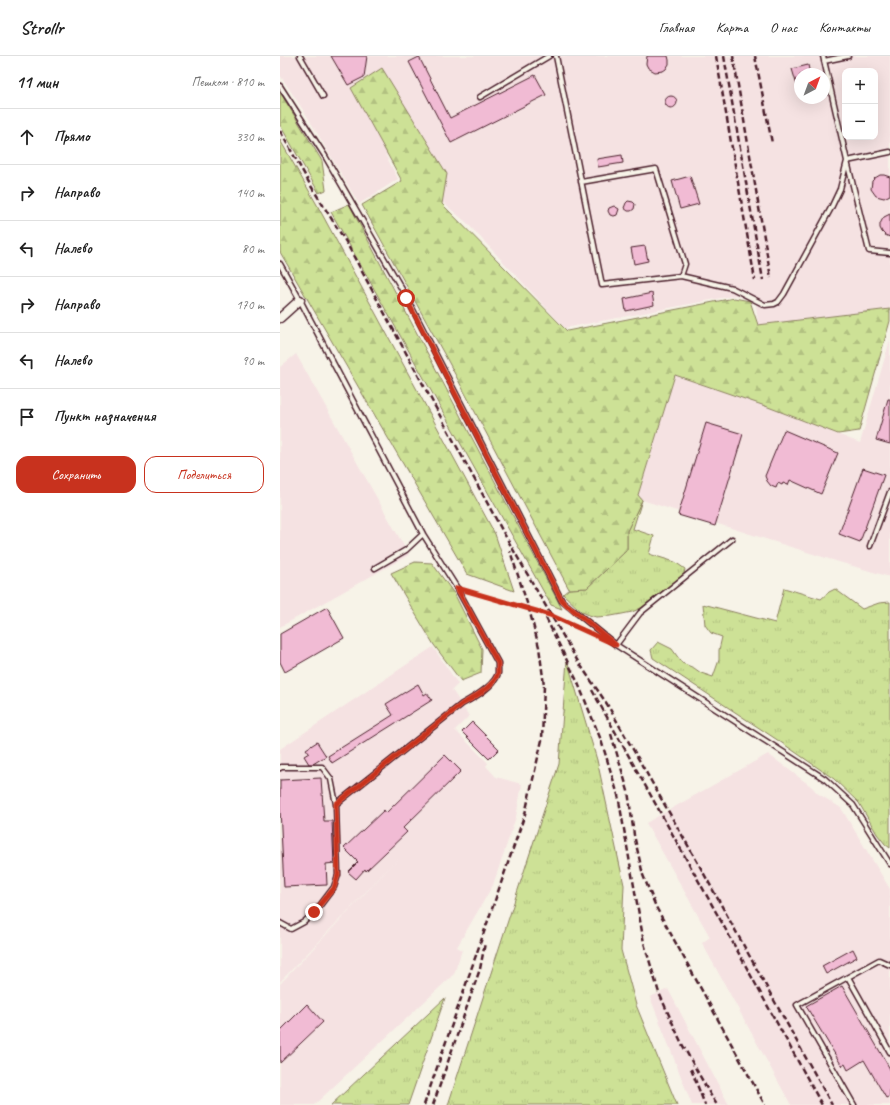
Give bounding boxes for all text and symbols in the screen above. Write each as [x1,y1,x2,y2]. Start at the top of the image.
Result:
text: Strollr [20,16,63,40]
text: Главная [659,19,694,36]
text: Карта [716,19,748,36]
text: О нас [770,19,797,36]
text: Контакты [819,19,870,36]
north arrow [794,68,830,104]
map controls [842,68,878,140]
button: + [842,68,878,104]
text: 11 мин [16,72,58,93]
text: Пешком · 810 m [191,74,264,90]
button: − [842,104,878,140]
icon: ahead [16,126,38,148]
text: Прямо [54,127,90,146]
text: 330 m [236,129,264,145]
icon: right [16,182,38,204]
text: Направо [54,183,100,202]
text: 140 m [236,185,264,201]
icon: left [16,238,38,260]
text: Налево [54,239,92,258]
text: 80 m [242,241,264,257]
route start [397,289,415,307]
icon: right [16,294,38,316]
text: Направо [54,295,100,314]
text: 170 m [236,297,264,313]
icon: left [16,350,38,372]
text: Налево [54,351,92,370]
text: 90 m [242,353,264,369]
icon: arrive [16,406,38,428]
text: Пункт назначения [54,407,156,426]
button: Сохранить [16,456,136,493]
button: Поделиться [144,456,264,493]
route end [305,903,323,921]

